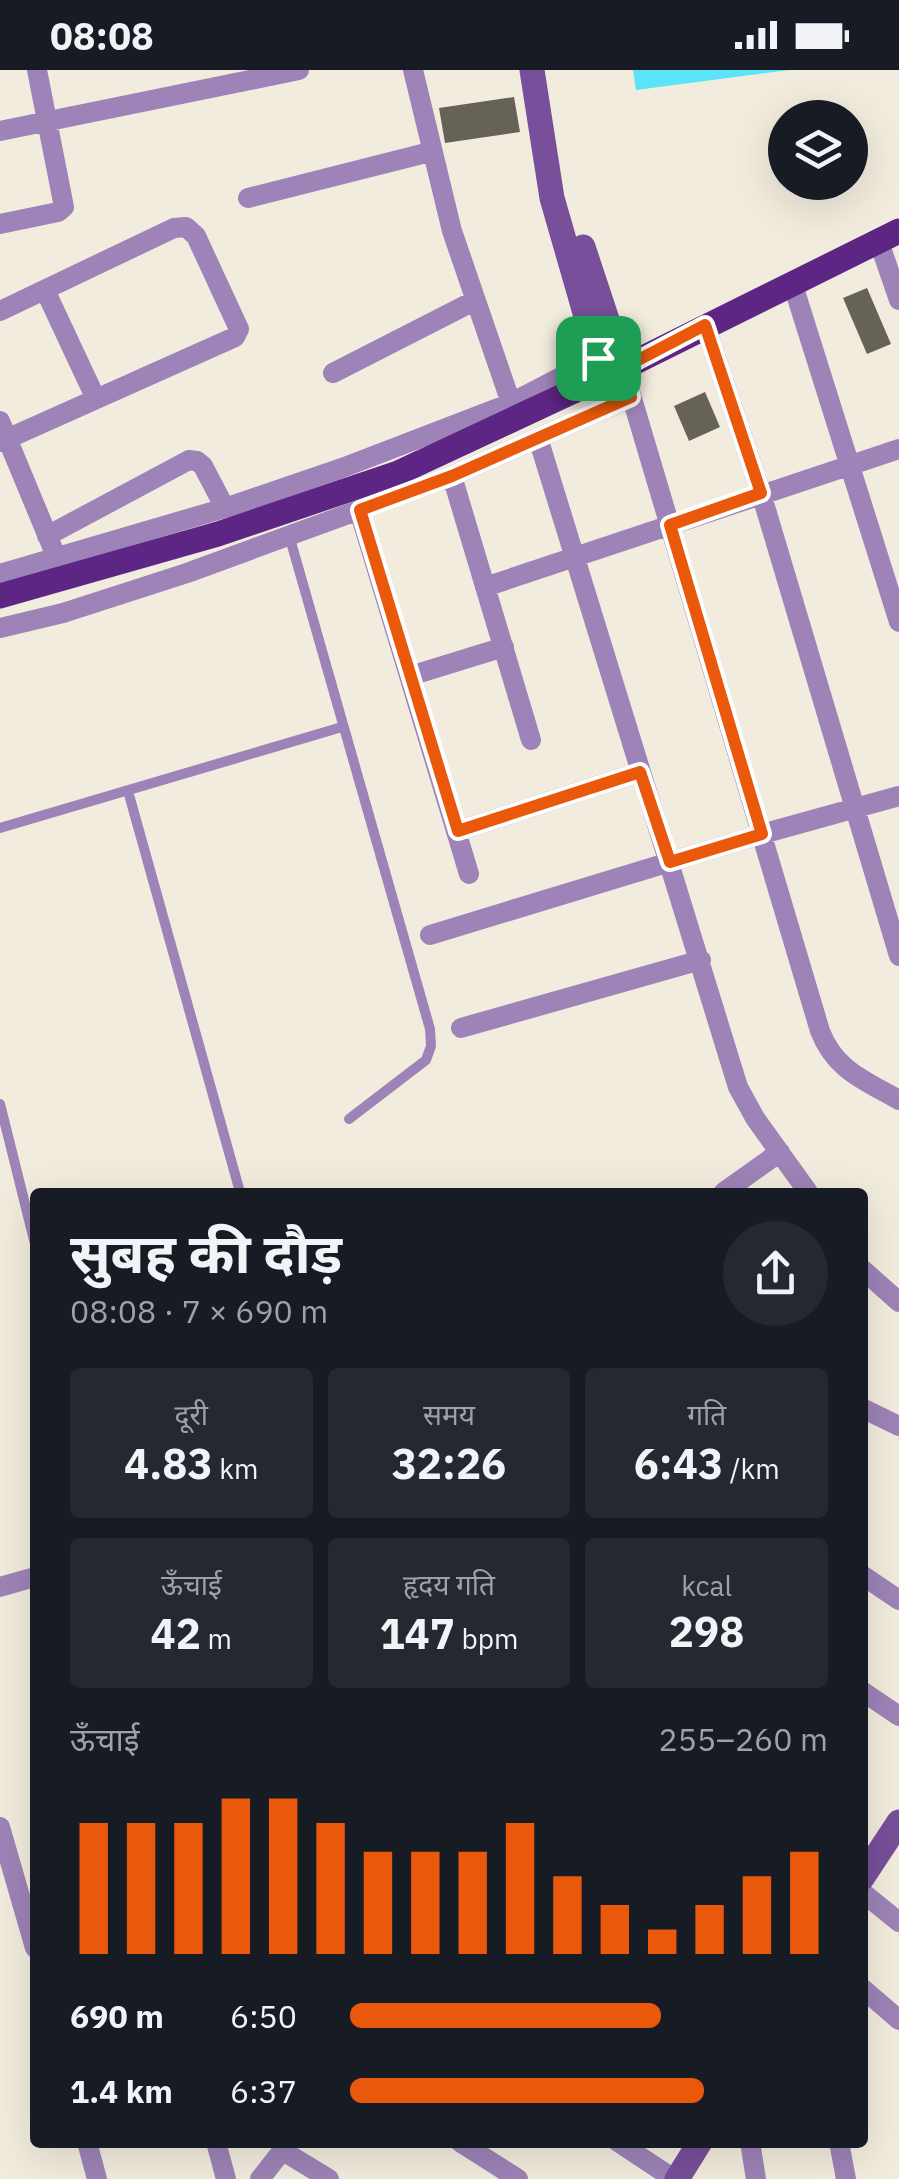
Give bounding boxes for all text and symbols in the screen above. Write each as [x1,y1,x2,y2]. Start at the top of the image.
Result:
text: 08:08 [50,11,154,60]
map controls [768,100,868,200]
button: layers [768,100,868,200]
pin [556,316,641,401]
icon: arrive [571,331,626,386]
text: सुबह की दौड़ [70,1217,342,1288]
button: share [723,1221,828,1326]
text: 08:08 · 7 × 690 m [70,1290,328,1332]
text: दूरी [175,1396,208,1433]
text: समय [423,1396,475,1433]
text: गति [687,1396,726,1433]
text: 4.83 [124,1436,213,1491]
text: 32:26 [392,1436,506,1491]
text: 6:43 [634,1436,723,1491]
text: km [213,1450,259,1487]
text: /km [723,1450,780,1487]
text: ऊँचाई [161,1566,222,1603]
text: हृदय गति [403,1566,495,1603]
text: kcal [681,1567,732,1604]
text: 298 [669,1604,744,1659]
text: 42 [151,1606,201,1661]
text: 147 [379,1606,455,1661]
text: m [201,1620,232,1657]
text: bpm [455,1620,519,1657]
text: ऊँचाई [70,1718,139,1760]
text: 255–260 m [658,1718,828,1760]
text: 690 m [70,1995,164,2037]
text: 6:50 [230,1995,297,2037]
text: 1.4 km [70,2070,173,2112]
text: 6:37 [230,2070,297,2112]

